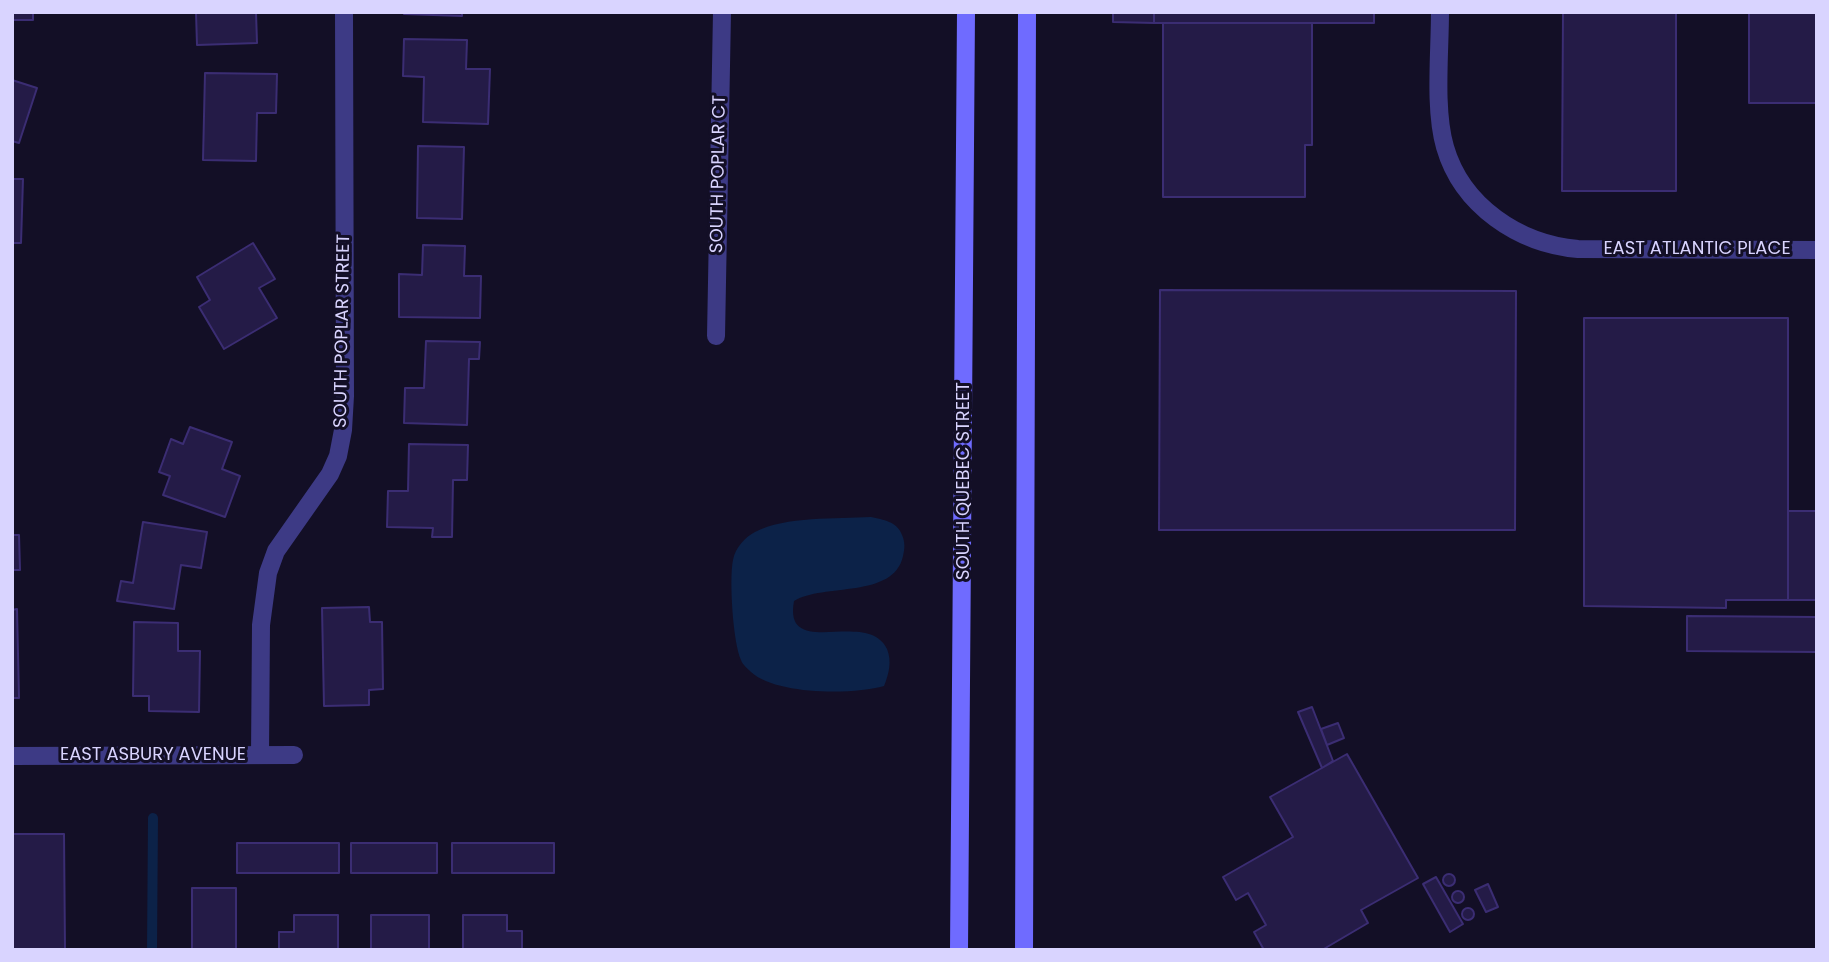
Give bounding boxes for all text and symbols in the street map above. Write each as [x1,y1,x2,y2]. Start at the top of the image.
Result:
street label: SOUTH POPLAR CT [707,95,731,253]
street label: SOUTH POPLAR STREET [331,234,355,428]
street label: EAST ATLANTIC PLACE [1603,238,1791,260]
street label: SOUTH QUEBEC STREET [953,382,975,580]
street label: EAST ASBURY AVENUE [60,744,246,766]

